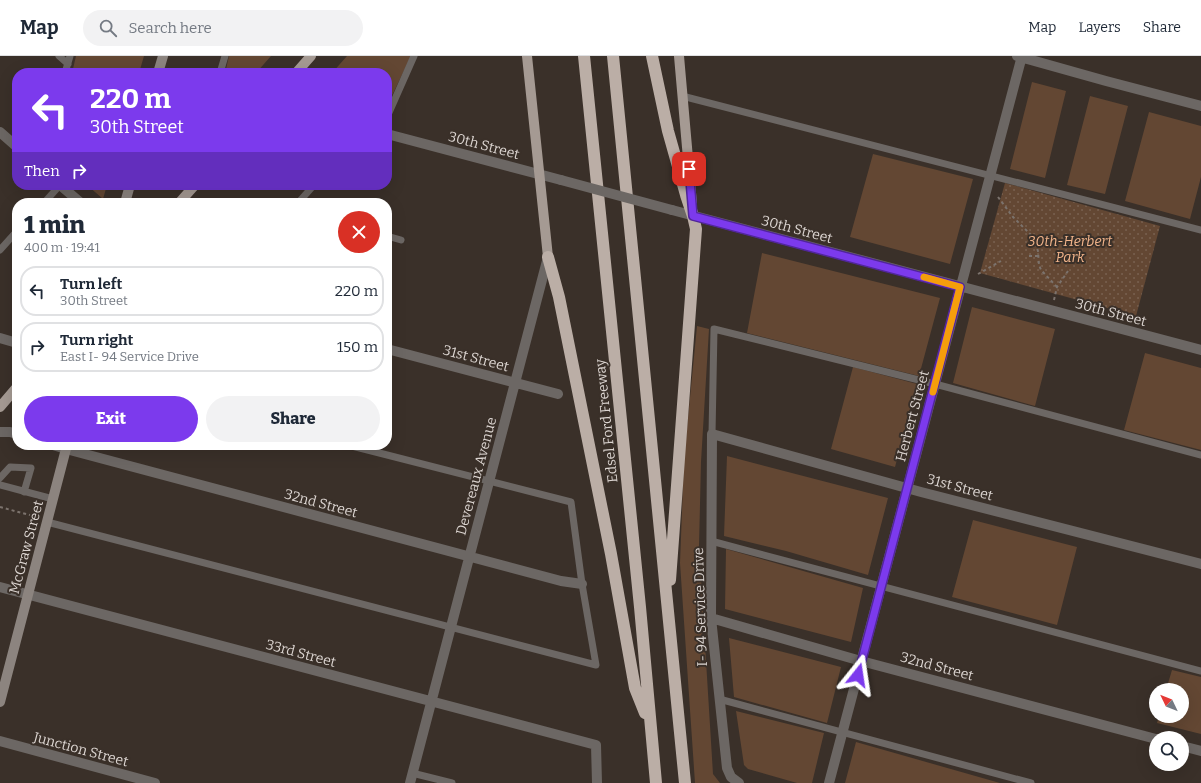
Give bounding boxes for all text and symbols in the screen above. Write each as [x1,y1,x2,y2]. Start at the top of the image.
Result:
search box [83,10,363,46]
text: Map [20,16,59,39]
icon: search [97,17,119,39]
text: Search here [129,19,212,37]
text: Map [1028,19,1056,36]
text: Layers [1078,19,1121,36]
text: Share [1143,19,1181,36]
text: 220 m [90,82,171,115]
icon: left [24,84,76,136]
text: 30th Street [90,116,184,138]
street label: 30th Street [446,128,521,163]
pin [672,152,706,186]
icon: arrive [678,158,700,180]
icon: right [68,160,90,182]
text: Then [24,162,60,180]
text: 1 min [24,211,85,239]
button: close [338,211,380,253]
street label: 30th Street [759,212,834,247]
park label: 30th-Herbert Park [1028,233,1113,266]
text: 400 m · 19:41 [24,240,100,255]
text: Turn left [60,275,122,293]
icon: left [26,280,48,302]
text: 220 m [335,282,378,300]
text: 30th Street [60,293,128,308]
street label: 30th Street [1073,295,1148,330]
text: Turn right [60,331,133,349]
icon: right [26,336,48,358]
text: 150 m [337,338,378,356]
street label: 31st Street [441,342,511,375]
text: East I- 94 Service Drive [60,349,199,364]
street label: Edsel Ford Freeway [591,358,621,484]
street label: Herbert Street [892,369,933,464]
button: Exit [24,396,198,442]
button: Share [206,396,380,442]
street label: Devereaux Avenue [453,415,500,537]
street label: 31st Street [925,471,995,504]
street label: 32nd Street [282,486,359,521]
street label: McGraw Street [6,498,47,596]
street label: I- 94 Service Drive [690,547,711,667]
street label: 33rd Street [264,636,338,671]
street label: 32nd Street [898,649,975,684]
position arrow [837,654,879,696]
north arrow [1149,683,1189,723]
map controls [1149,683,1189,771]
street label: Junction Street [31,728,130,770]
button: search [1149,731,1189,771]

